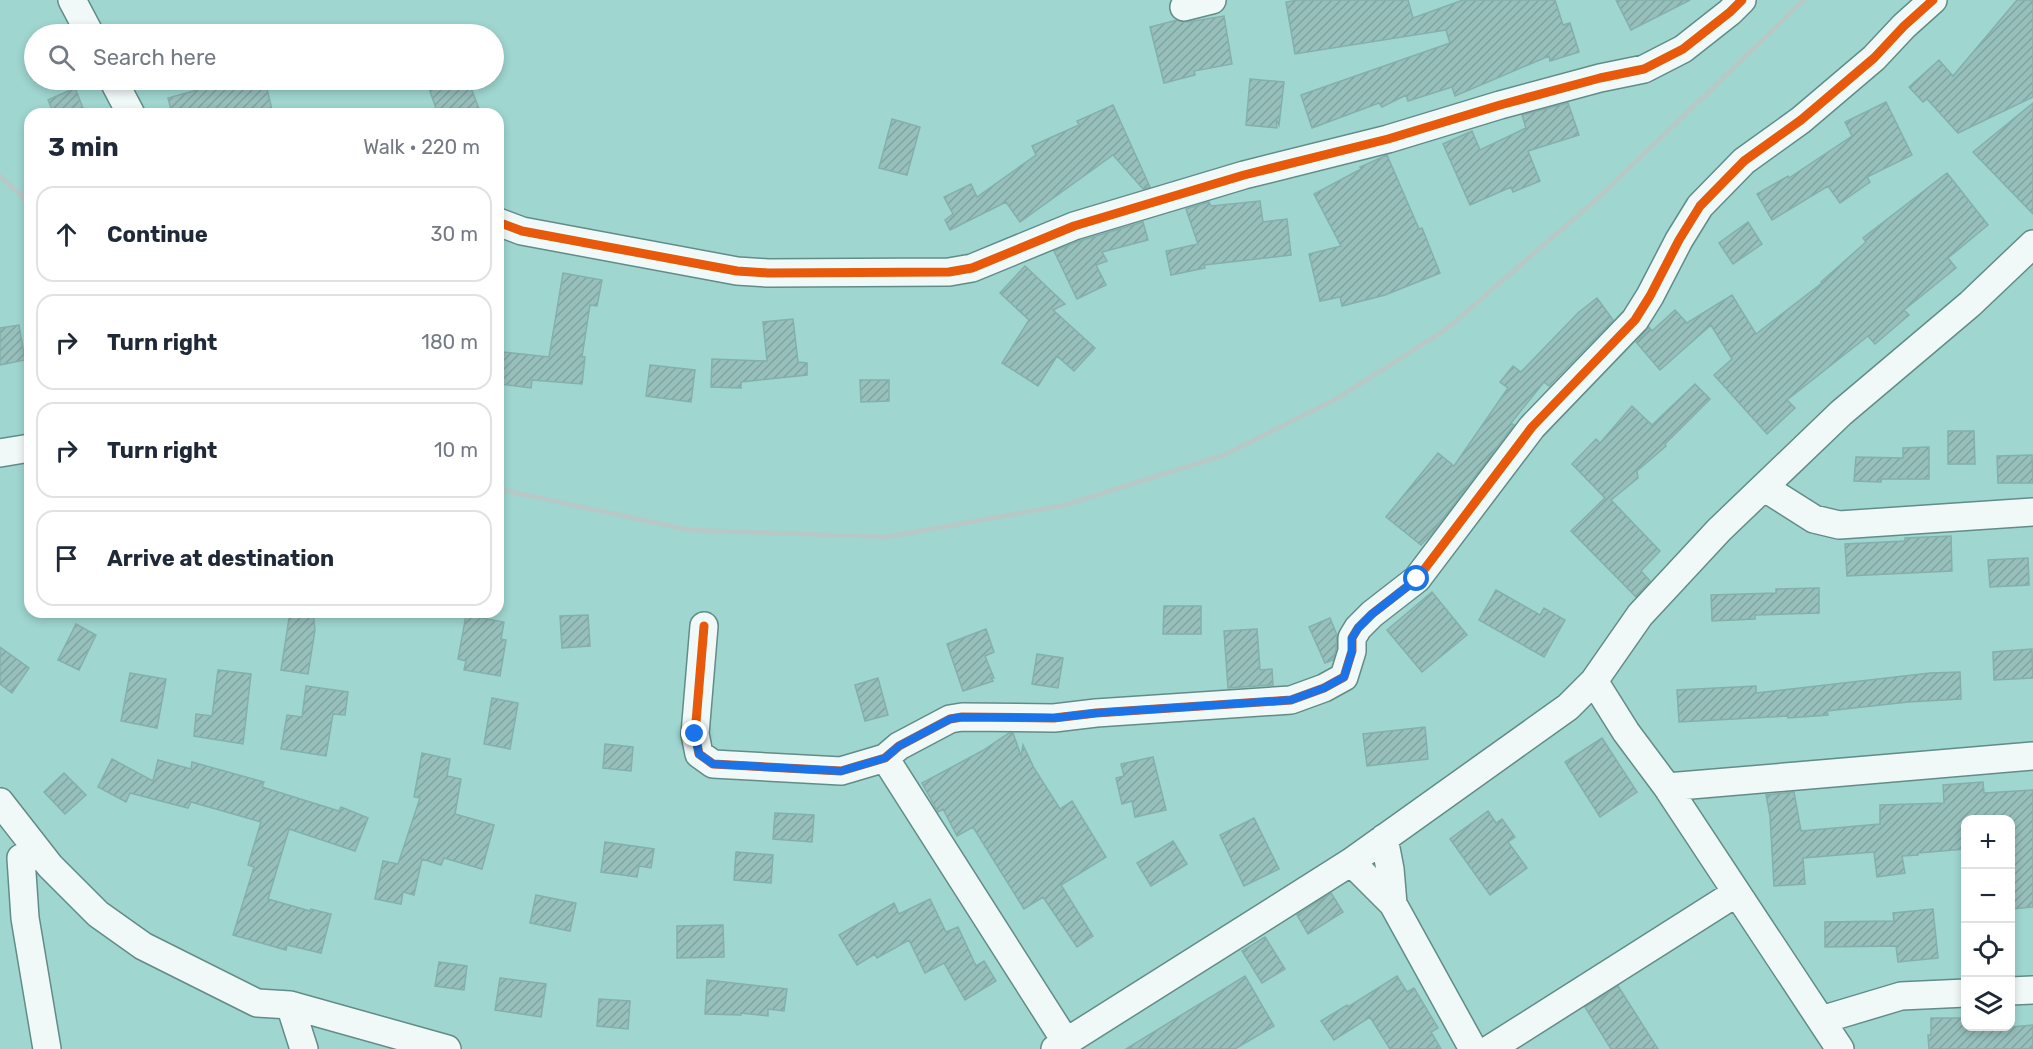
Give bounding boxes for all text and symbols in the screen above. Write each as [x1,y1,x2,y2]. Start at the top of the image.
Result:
search box [24,24,504,90]
icon: search [45,41,78,74]
text: Search here [93,44,216,71]
text: 3 min [48,132,119,163]
text: Walk · 220 m [363,135,480,159]
icon: ahead [50,218,83,251]
text: Continue [107,221,208,248]
text: 30 m [431,222,478,246]
icon: right [50,326,83,359]
text: Turn right [107,329,217,356]
text: 180 m [421,330,478,354]
icon: right [50,434,83,467]
text: Turn right [107,437,217,464]
text: 10 m [434,438,478,462]
icon: arrive [50,542,83,575]
text: Arrive at destination [107,545,334,572]
route start [1403,565,1429,591]
route end [681,720,707,746]
map controls [1961,815,2015,1031]
button: + [1961,815,2015,869]
button: − [1961,869,2015,923]
button: locate [1961,923,2015,977]
button: layers [1961,977,2015,1031]

